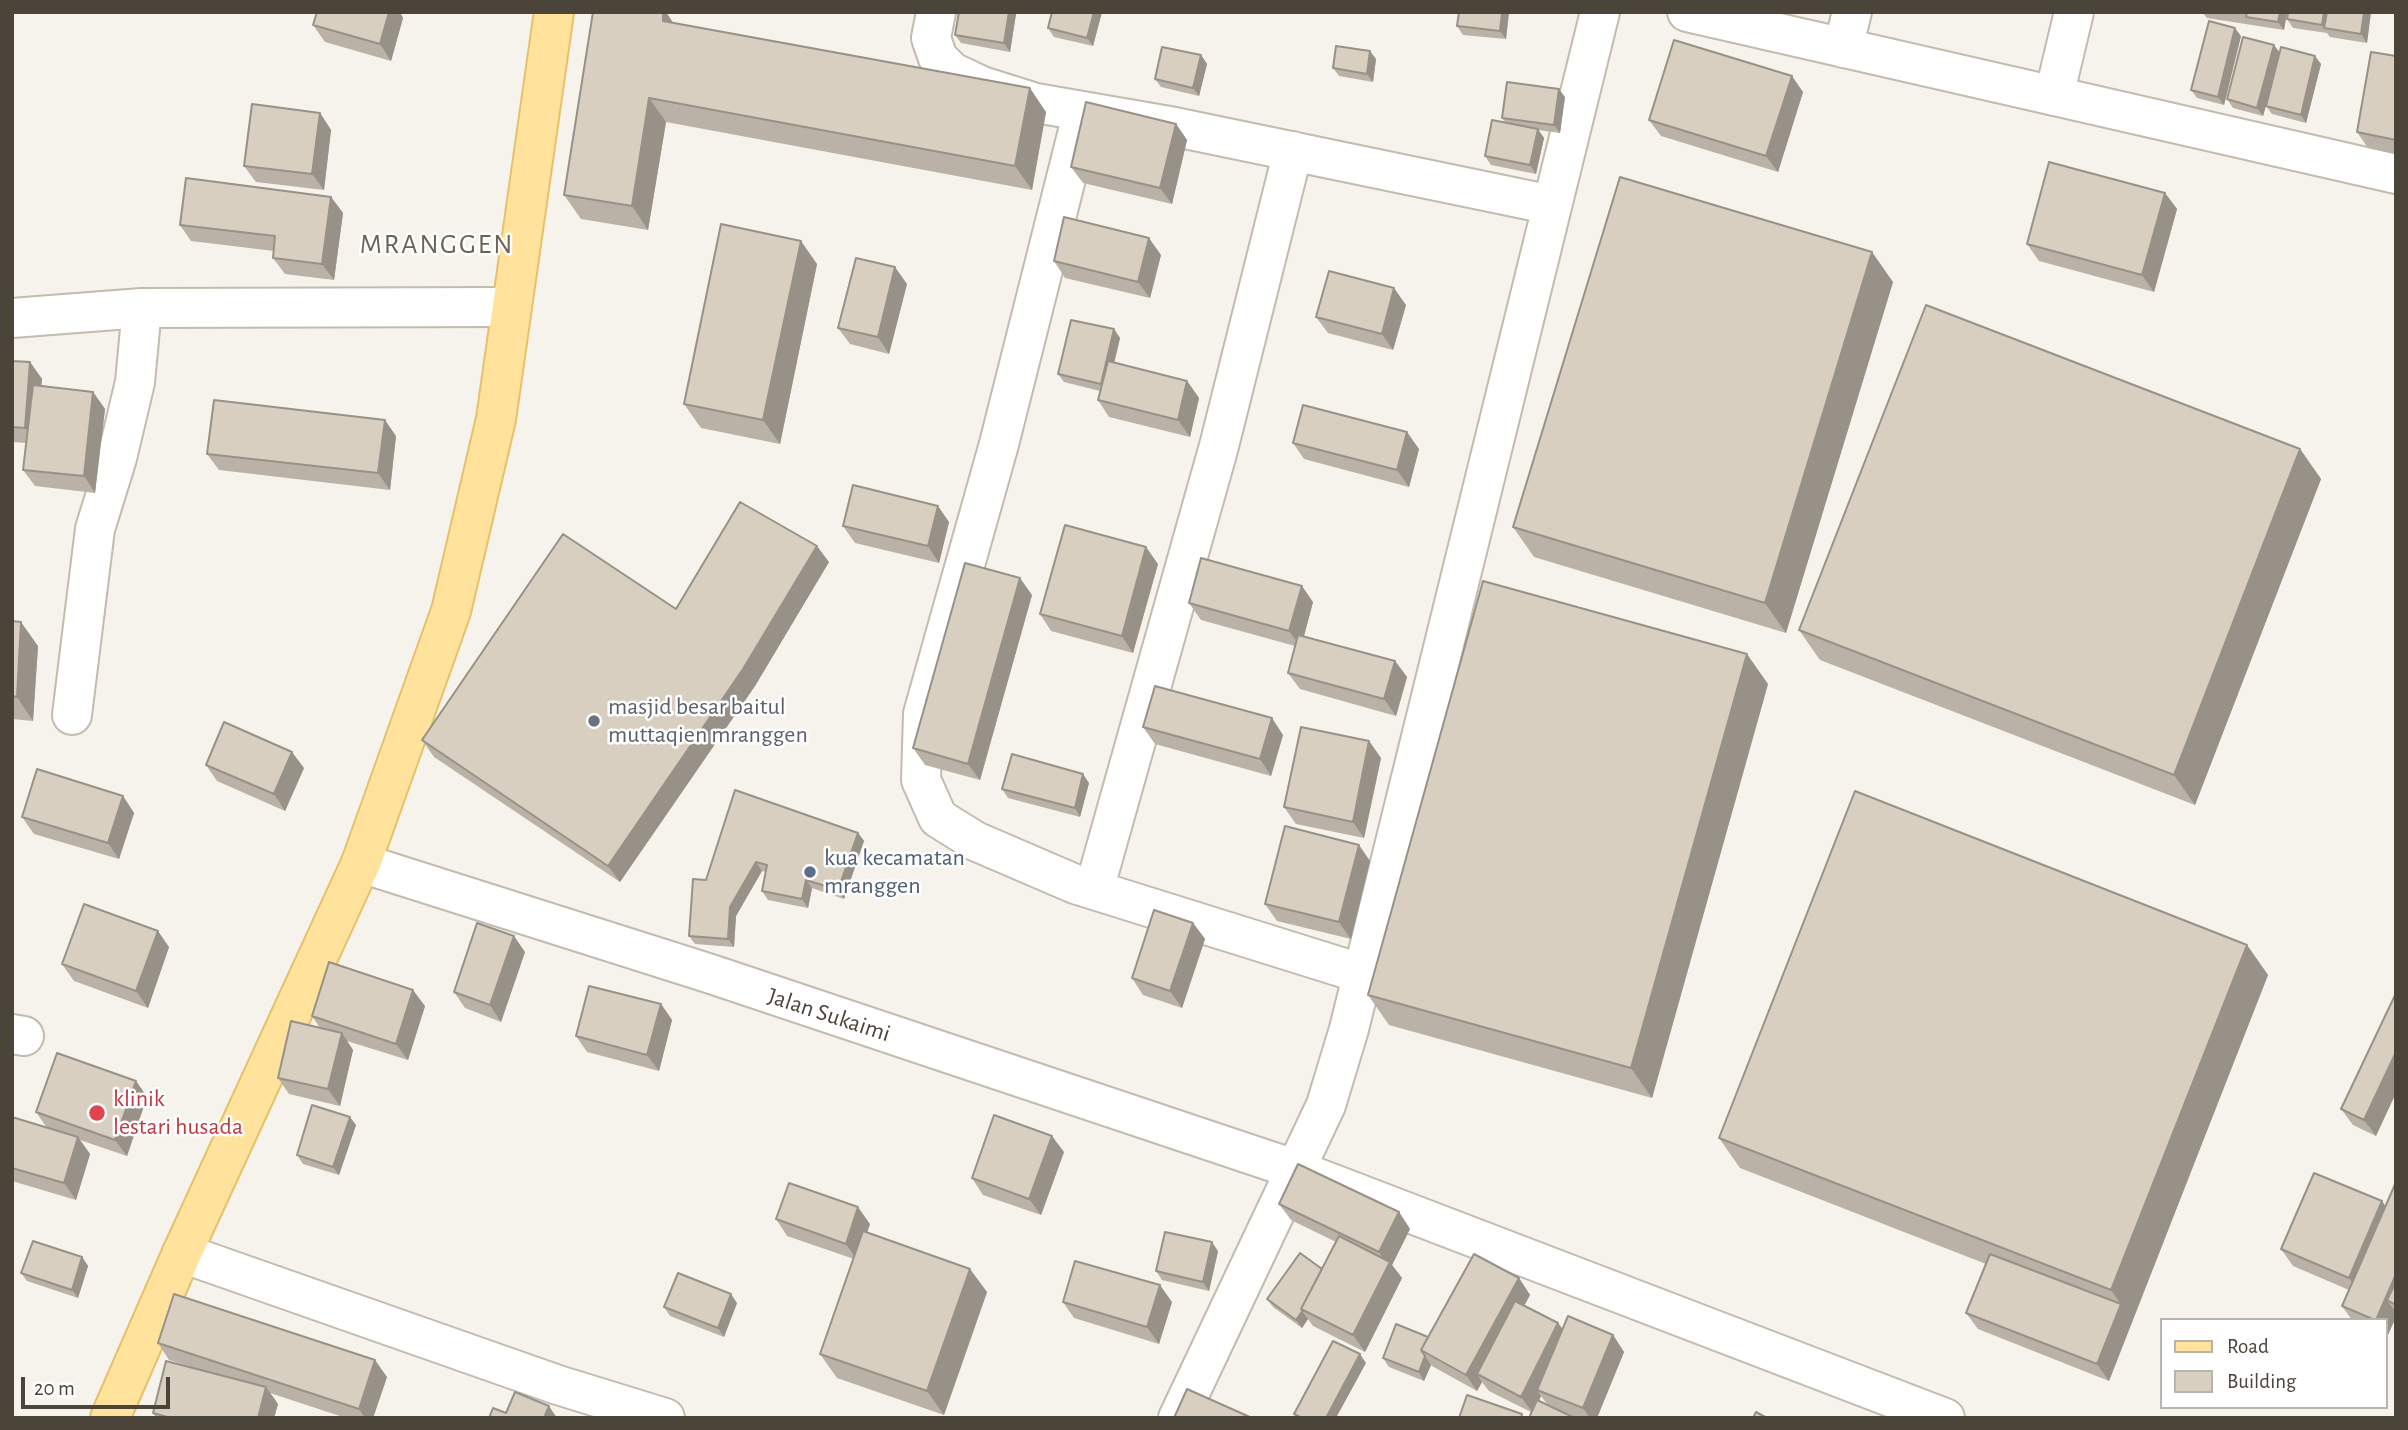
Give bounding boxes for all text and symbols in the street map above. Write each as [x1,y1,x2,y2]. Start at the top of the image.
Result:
district label: MRANGGEN [361,228,513,262]
place label: masjid besar baitul muttaqien mranggen [608,693,808,749]
marker: masjid besar baitul muttaqien mranggen [586,713,602,729]
place label: kua kecamatan mranggen [824,844,965,900]
marker: kua kecamatan mranggen [802,864,818,880]
street label: Jalan Sukaimi [764,982,894,1048]
place label: klinik lestari husada [113,1085,243,1141]
marker: klinik lestari husada [87,1103,107,1123]
legend [2160,1318,2387,1409]
text: Road [2227,1336,2269,1357]
scale bar [24,1364,173,1408]
text: Building [2227,1371,2296,1392]
text: 20 m [34,1378,75,1399]

